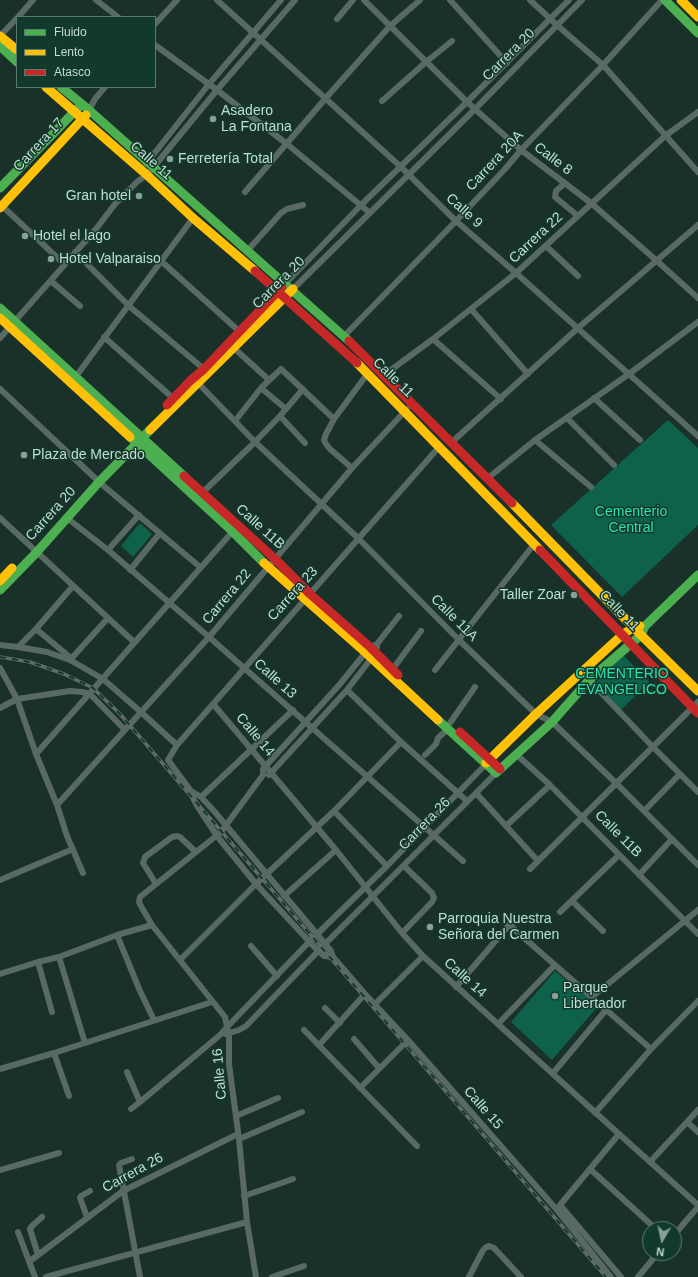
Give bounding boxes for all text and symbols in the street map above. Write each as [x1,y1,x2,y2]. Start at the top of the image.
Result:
legend [16,16,156,88]
text: Fluido [54,25,87,39]
street label: Carrera 20 [479,25,539,85]
text: Lento [54,45,84,59]
text: Atasco [54,65,91,79]
place label: Asadero La Fontana [221,103,292,136]
marker: Asadero La Fontana [208,114,218,124]
street label: Carrera 17 [10,115,68,175]
street label: Carrera 20A [463,127,527,195]
street label: Calle 11 [126,138,176,184]
street label: Calle 8 [531,139,575,179]
place label: Ferretería Total [178,151,273,167]
marker: Ferretería Total [165,154,175,164]
place label: Gran hotel [66,188,131,204]
street label: Calle 9 [442,190,486,232]
marker: Gran hotel [134,191,144,201]
street label: Carrera 22 [506,209,566,267]
place label: Hotel el lago [33,228,111,244]
marker: Hotel el lago [20,231,30,241]
place label: Hotel Valparaiso [59,251,161,267]
street label: Carrera 20 [249,253,309,313]
marker: Hotel Valparaiso [46,254,56,264]
street label: Calle 11 [369,354,417,402]
place label: Plaza de Mercado [32,447,145,463]
marker: Plaza de Mercado [19,450,29,460]
street label: Carrera 20 [22,484,80,544]
street label: Calle 11B [232,501,288,553]
park label: Cementerio Central [595,504,667,536]
street label: Carrera 23 [264,564,322,624]
street label: Carrera 22 [199,566,255,628]
place label: Taller Zoar [500,587,566,603]
street label: Calle 11 [595,587,643,635]
marker: Taller Zoar [569,590,579,600]
street label: Calle 11A [427,591,481,645]
street label: Calle 13 [250,656,300,702]
park label: CEMENTERIO EVANGELICO [575,666,669,698]
street label: Calle 14 [232,710,278,760]
street label: Carrera 26 [396,794,454,854]
street label: Calle 11B [591,807,645,861]
place label: Parroquia Nuestra Señora del Carmen [438,911,559,944]
marker: Parroquia Nuestra Señora del Carmen [425,922,435,932]
street label: Calle 14 [440,955,490,1001]
place label: Parque Libertador [563,980,626,1012]
marker: Parque Libertador [550,991,560,1001]
street label: Calle 16 [209,1048,231,1100]
street label: Calle 15 [460,1083,506,1133]
street label: Carrera 26 [100,1149,166,1197]
north arrow [642,1221,682,1261]
text: N [655,1245,665,1258]

